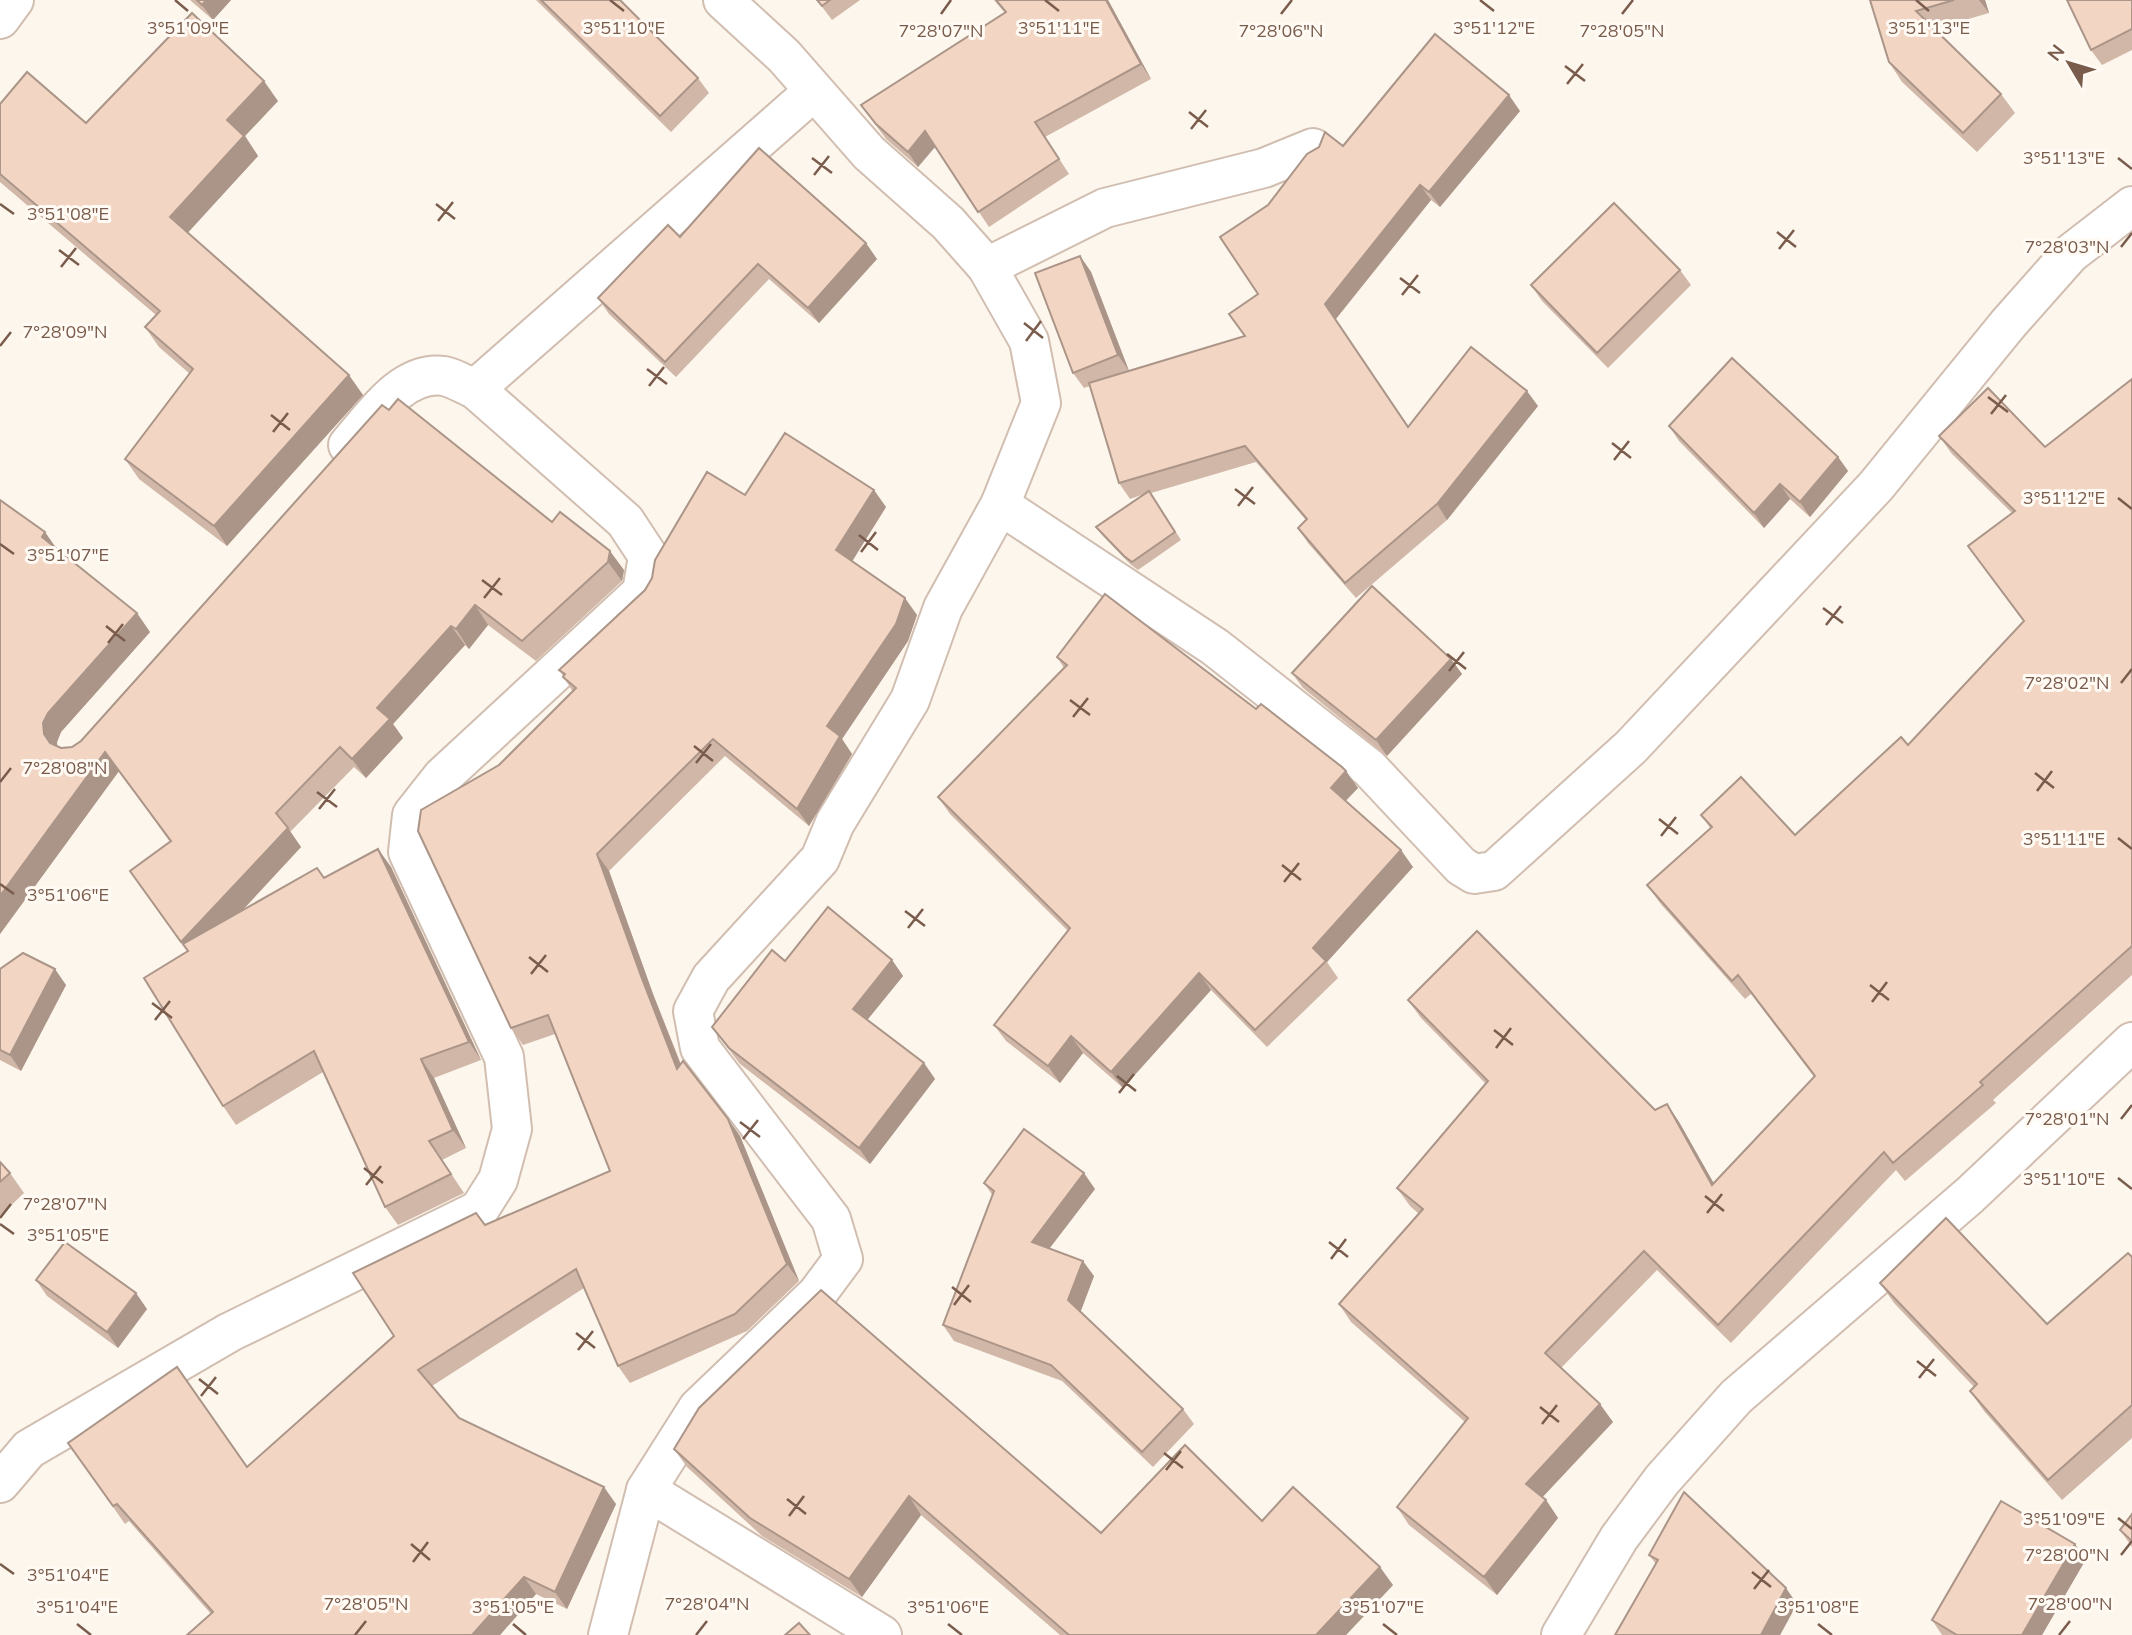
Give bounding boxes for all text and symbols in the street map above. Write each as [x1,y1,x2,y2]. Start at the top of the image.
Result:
text: 3°51'09"E [147,16,229,39]
text: 3°51'10"E [583,16,665,39]
text: 3°51'11"E [1018,16,1100,39]
text: 3°51'12"E [1453,16,1535,39]
text: 3°51'13"E [1888,16,1970,39]
text: 7°28'07"N [898,19,984,42]
text: 7°28'06"N [1238,19,1324,42]
text: 7°28'05"N [1579,19,1665,42]
north arrow [2034,28,2104,98]
text: N [2042,39,2069,66]
text: 3°51'13"E [2023,146,2105,169]
text: 3°51'08"E [27,202,109,225]
text: 7°28'03"N [2024,235,2110,258]
text: 7°28'09"N [22,320,108,343]
text: 3°51'12"E [2023,486,2105,509]
text: 3°51'07"E [27,543,109,566]
text: 7°28'02"N [2024,671,2110,694]
text: 7°28'08"N [22,756,108,779]
text: 3°51'11"E [2023,827,2105,850]
text: 3°51'06"E [27,883,109,906]
text: 7°28'01"N [2024,1107,2110,1130]
text: 3°51'10"E [2023,1167,2105,1190]
text: 7°28'07"N [22,1192,108,1215]
text: 3°51'05"E [27,1223,109,1246]
text: 3°51'09"E [2023,1507,2105,1530]
text: 7°28'00"N [2024,1543,2110,1566]
text: 3°51'04"E [27,1563,109,1586]
text: 7°28'05"N [323,1592,409,1615]
text: 7°28'04"N [664,1592,750,1615]
text: 7°28'00"N [2027,1592,2113,1615]
text: 3°51'04"E [36,1595,118,1618]
text: 3°51'05"E [472,1595,554,1618]
text: 3°51'06"E [907,1595,989,1618]
text: 3°51'07"E [1342,1595,1424,1618]
text: 3°51'08"E [1777,1595,1859,1618]

